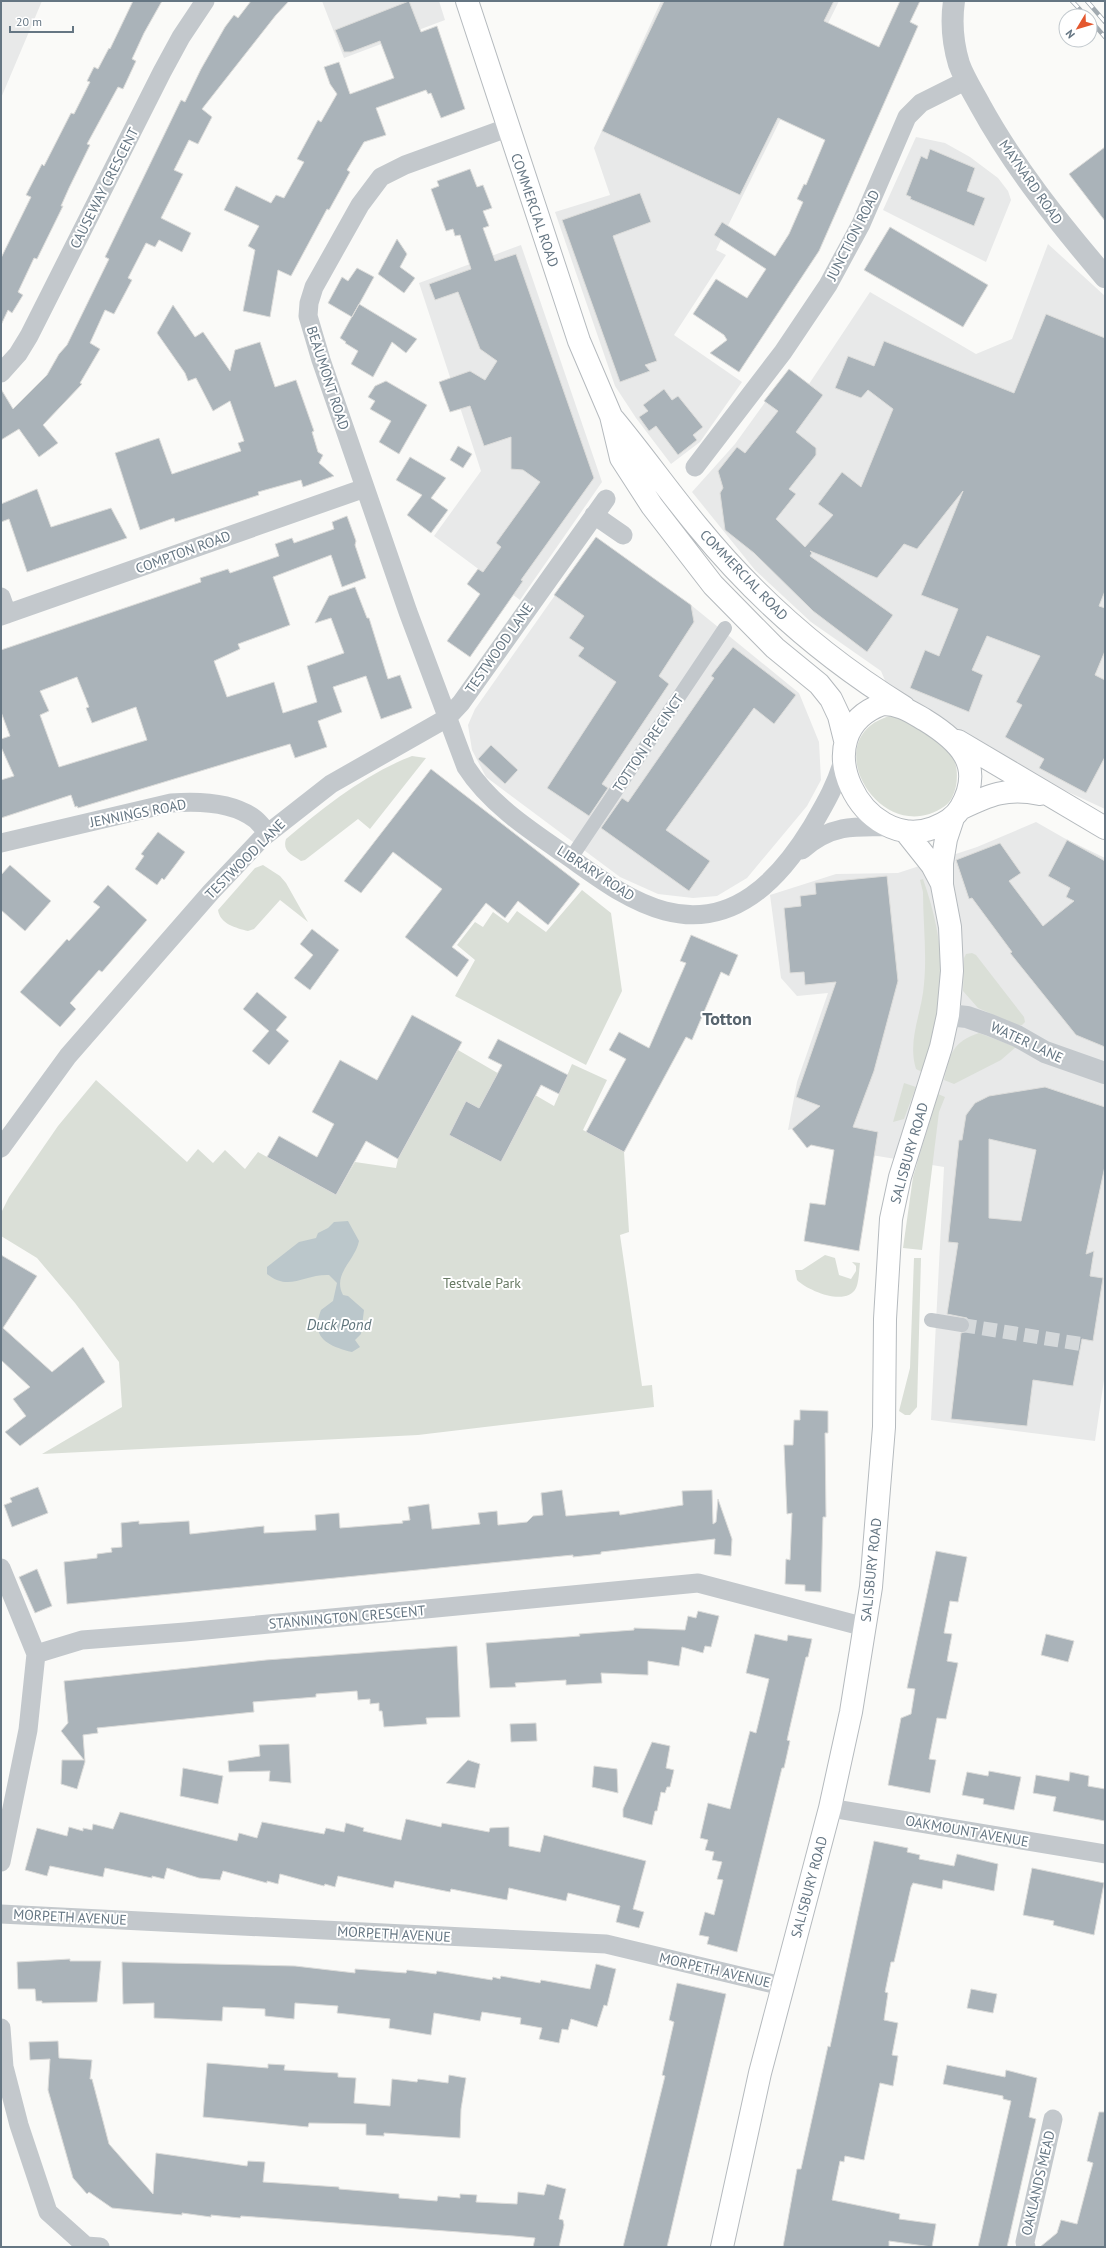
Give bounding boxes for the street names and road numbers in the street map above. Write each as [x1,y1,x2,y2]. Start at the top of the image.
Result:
street label: CAUSEWAY CRESCENT [66,124,142,252]
street label: MAYNARD ROAD [995,136,1067,228]
street label: COMMERCIAL ROAD [507,151,563,269]
street label: JUNCTION ROAD [822,187,884,284]
street label: BEAUMONT ROAD [303,324,353,432]
street label: COMPTON ROAD [133,526,233,578]
street label: COMMERCIAL ROAD [696,526,792,624]
street label: TESTWOOD LANE [461,599,537,697]
street label: TOTTON PRECINCT [609,690,688,795]
street label: JENNINGS ROAD [87,795,188,831]
street label: TESTWOOD LANE [201,815,289,903]
street label: LIBRARY ROAD [554,841,638,905]
street label: WATER LANE [988,1017,1066,1067]
street label: SALISBURY ROAD [886,1100,932,1206]
street label: SALISBURY ROAD [857,1517,885,1623]
street label: STANNINGTON CRESCENT [268,1601,426,1633]
street label: OAKMOUNT AVENUE [904,1811,1030,1851]
street label: SALISBURY ROAD [787,1834,831,1940]
street label: MORPETH AVENUE [13,1905,127,1929]
street label: MORPETH AVENUE [337,1922,451,1946]
street label: MORPETH AVENUE [658,1948,772,1992]
street label: OAKLANDS MEAD [1017,2129,1059,2237]

